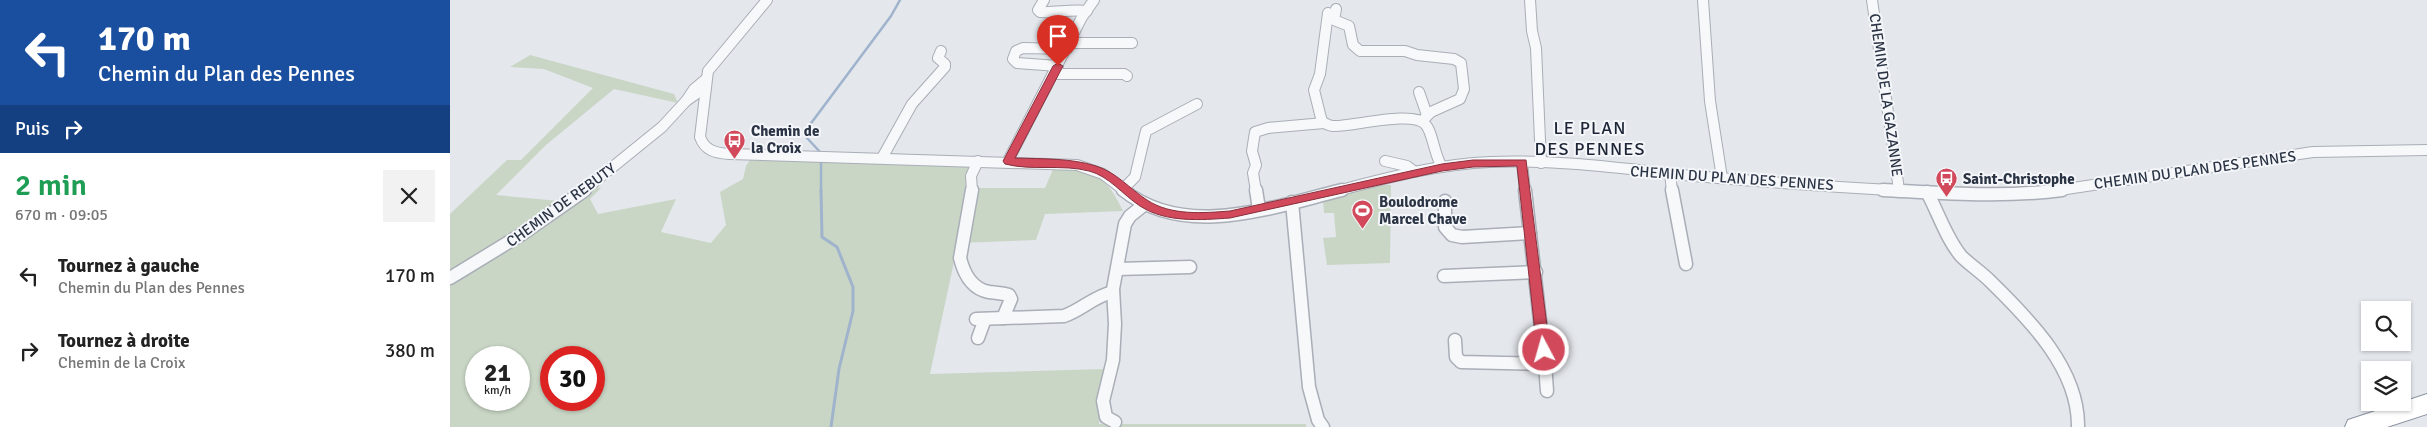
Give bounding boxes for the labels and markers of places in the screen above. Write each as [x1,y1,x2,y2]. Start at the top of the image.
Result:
pin [1037,15,1079,66]
place label: Chemin de la Croix [751,122,819,157]
bus stop icon: Chemin de la Croix [723,128,747,159]
bus stop icon: Saint-Christophe [1935,167,1959,198]
place label: Saint-Christophe [1963,170,2075,188]
place label: Boulodrome Marcel Chave [1379,193,1467,228]
sports icon: Boulodrome Marcel Chave [1351,199,1375,230]

